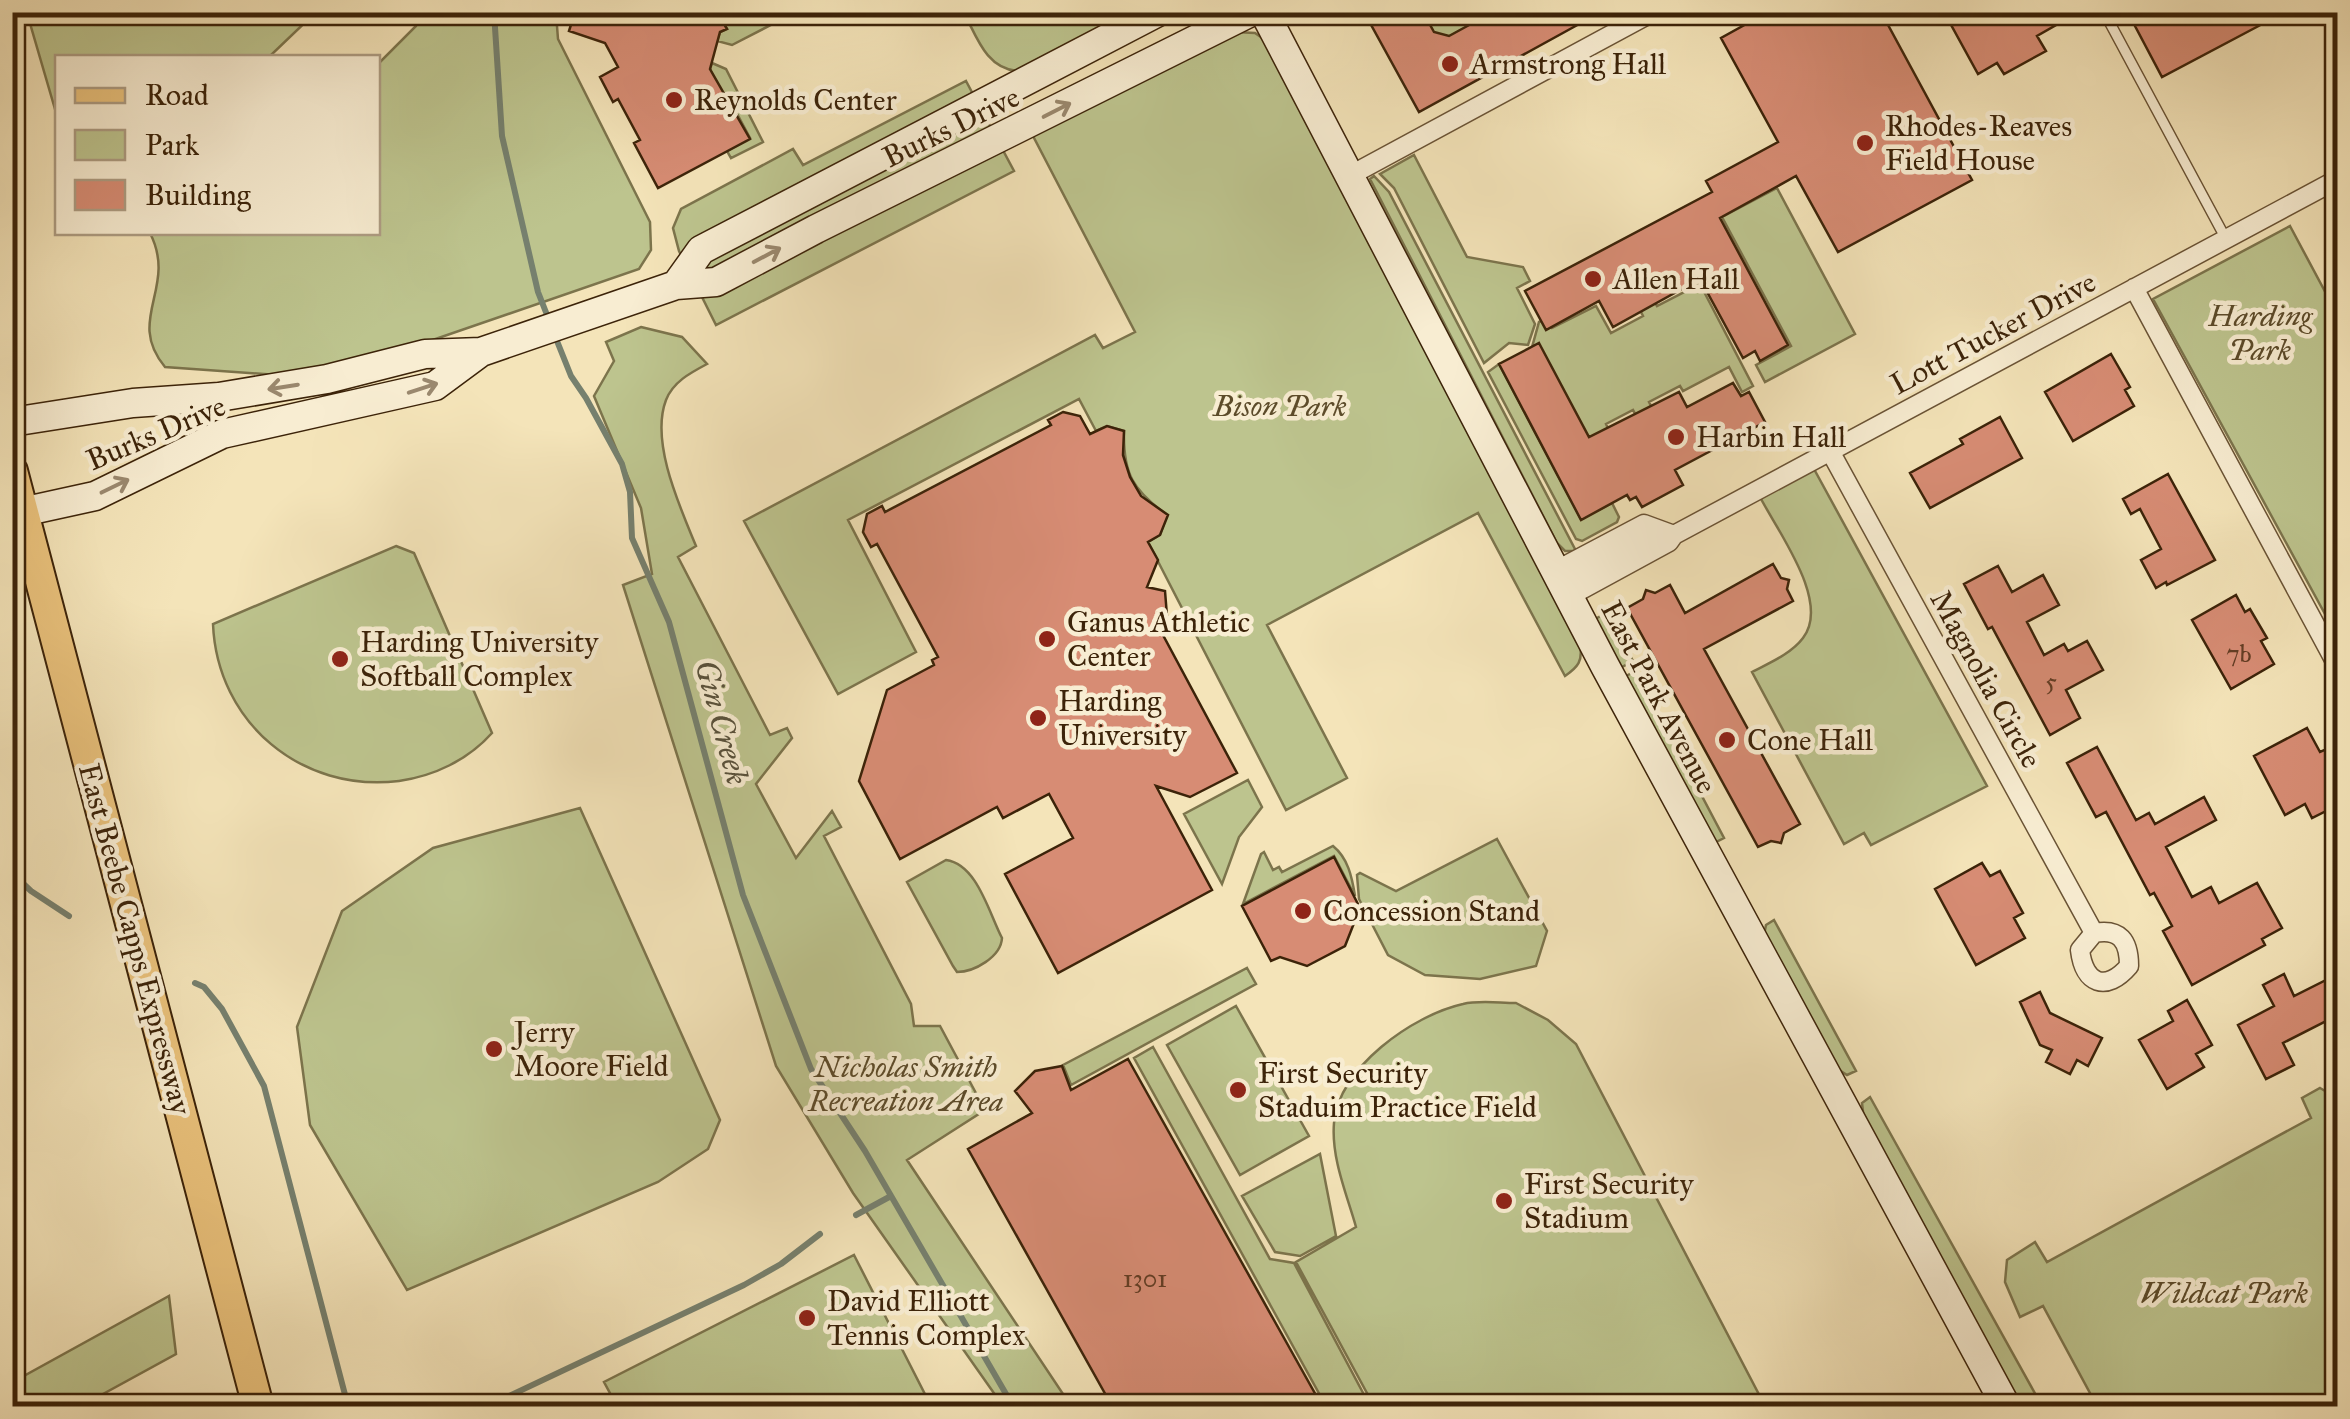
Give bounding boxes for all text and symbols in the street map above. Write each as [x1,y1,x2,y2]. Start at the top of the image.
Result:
place label: Armstrong Hall [1468,46,1667,82]
marker: Armstrong Hall [1439,53,1461,75]
legend [55,55,380,235]
text: Road [145,77,209,113]
street label: Burks Drive [877,78,1025,176]
place label: Reynolds Center [694,82,897,118]
marker: Reynolds Center [663,89,685,111]
one-way arrow [1042,100,1072,119]
place label: Rhodes-Reaves Field House [1885,108,2072,178]
text: Park [145,127,199,163]
marker: Rhodes-Reaves Field House [1854,132,1876,154]
text: Building [145,177,252,213]
one-way arrow [751,245,781,264]
place label: Allen Hall [1611,261,1740,297]
street label: Lott Tucker Drive [1884,264,2102,402]
marker: Allen Hall [1582,268,1604,290]
park label: Harding Park [2207,298,2314,368]
one-way arrow [267,378,300,397]
one-way arrow [407,378,439,396]
street label: Burks Drive [81,388,231,478]
park label: Bison Park [1211,388,1347,424]
place label: Harbin Hall [1696,419,1847,455]
marker: Harbin Hall [1665,426,1687,448]
one-way arrow [100,475,130,494]
street label: Magnolia Circle [1922,584,2050,774]
street label: East Park Avenue [1593,595,1725,799]
place label: Ganus Athletic Center [1067,604,1250,674]
place label: Harding University Softball Complex [360,624,599,694]
marker: Ganus Athletic Center [1036,628,1058,650]
house number: 7b [2226,638,2252,669]
marker: Harding University Softball Complex [329,648,351,670]
water label: Gin Creek [686,655,757,789]
house number: 5 [2045,666,2057,697]
place label: Harding University [1058,683,1188,753]
marker: Harding University [1027,707,1049,729]
place label: Cone Hall [1747,722,1874,758]
marker: Cone Hall [1716,729,1738,751]
street label: East Beebe Capps Expressway [71,759,199,1119]
place label: Concession Stand [1323,893,1540,929]
marker: Concession Stand [1292,900,1314,922]
place label: Jerry Moore Field [511,1014,668,1084]
marker: Jerry Moore Field [483,1038,505,1060]
park label: Nicholas Smith Recreation Area [807,1049,1004,1119]
place label: First Security Staduim Practice Field [1258,1055,1537,1125]
marker: First Security Staduim Practice Field [1227,1079,1249,1101]
place label: First Security Stadium [1524,1166,1694,1236]
marker: First Security Stadium [1493,1190,1515,1212]
house number: 1301 [1123,1263,1167,1294]
park label: Wildcat Park [2140,1275,2308,1311]
place label: David Elliott Tennis Complex [827,1283,1025,1353]
marker: David Elliott Tennis Complex [796,1307,818,1329]

